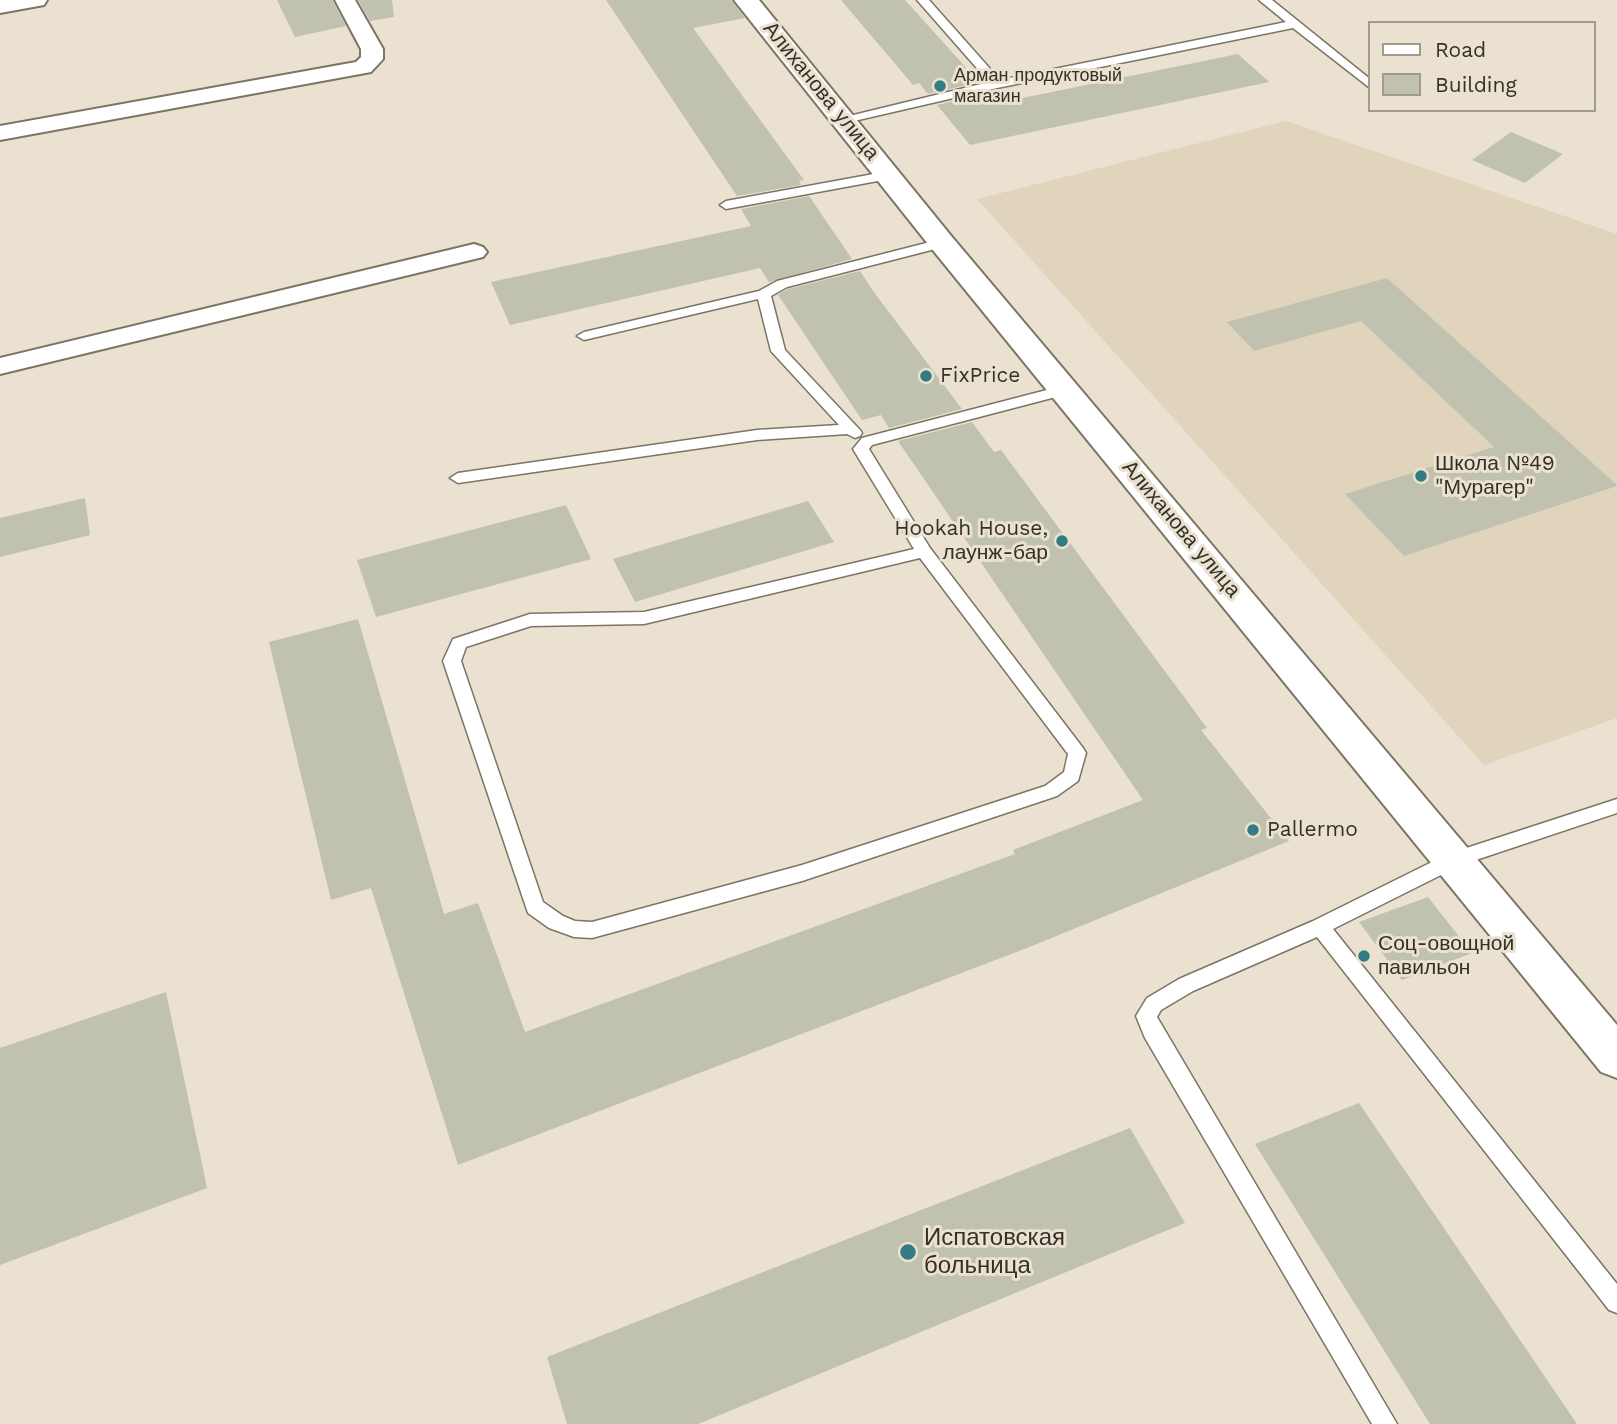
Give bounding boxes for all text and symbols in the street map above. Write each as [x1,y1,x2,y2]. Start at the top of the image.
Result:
street label: Алиханова улица [757,17,885,165]
legend [1368,21,1596,112]
text: Road [1435,37,1486,62]
place label: Арман продуктовый магазин [954,65,1122,108]
text: Building [1435,72,1517,97]
marker: Арман продуктовый магазин [932,78,948,94]
place label: FixPrice [940,363,1020,389]
marker: FixPrice [918,368,934,384]
place label: Школа №49 "Мурагер" [1435,451,1555,501]
street label: Алиханова улица [1116,456,1246,602]
marker: Школа №49 "Мурагер" [1413,468,1429,484]
place label: Hookah House, лаунж-бар [894,516,1048,566]
marker: Hookah House, лаунж-бар [1054,533,1070,549]
place label: Pallermo [1267,817,1358,843]
marker: Pallermo [1245,822,1261,838]
place label: Соц-овощной павильон [1378,931,1514,981]
marker: Соц-овощной павильон [1356,948,1372,964]
place label: Испатовская больница [924,1224,1065,1280]
marker: Испатовская больница [898,1242,918,1262]

